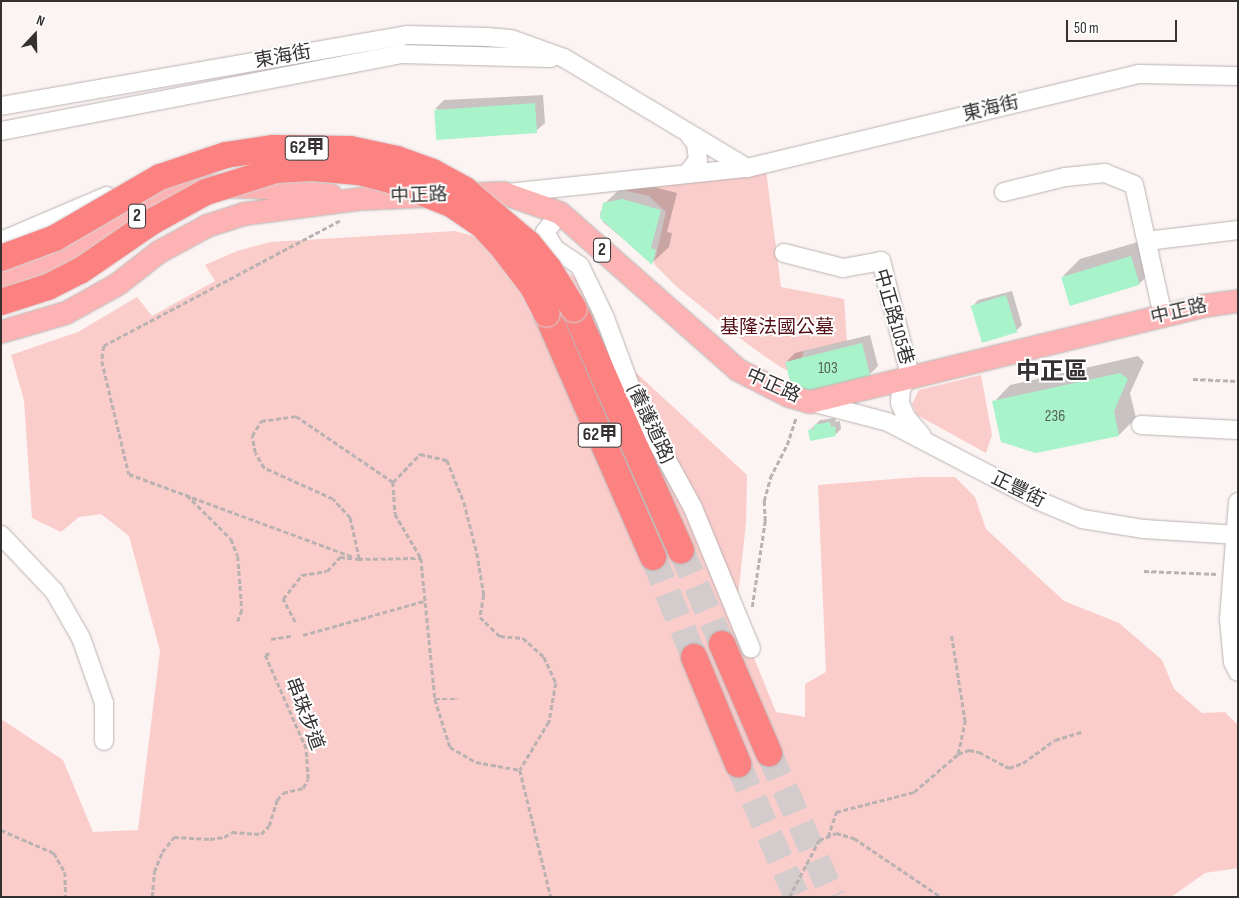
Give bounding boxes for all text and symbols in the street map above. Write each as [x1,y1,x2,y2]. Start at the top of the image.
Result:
north arrow [10,10,60,60]
scale bar [1069,10,1180,42]
text: N [34,11,47,30]
text: 50 m [1074,19,1099,38]
street label: 東海街 [253,41,313,73]
street label: 東海街 [961,91,1021,127]
road number: 62甲 [284,132,330,164]
street label: 中正路 [390,184,448,208]
road number: 2 [127,200,147,232]
road number: 2 [592,234,612,266]
street label: 中正路105巷 [868,266,918,368]
street label: 中正路 [1149,294,1209,330]
park label: 基隆法國公墓 [720,317,834,339]
district label: 中正區 [1016,358,1088,386]
house number: 103 [818,359,838,379]
street label: 中正路 [742,364,804,408]
street label: (養護道路) [622,381,678,467]
house number: 236 [1045,407,1065,427]
road number: 62甲 [578,420,622,450]
street label: 正豐街 [987,467,1049,513]
street label: 串珠步道 [280,674,328,754]

